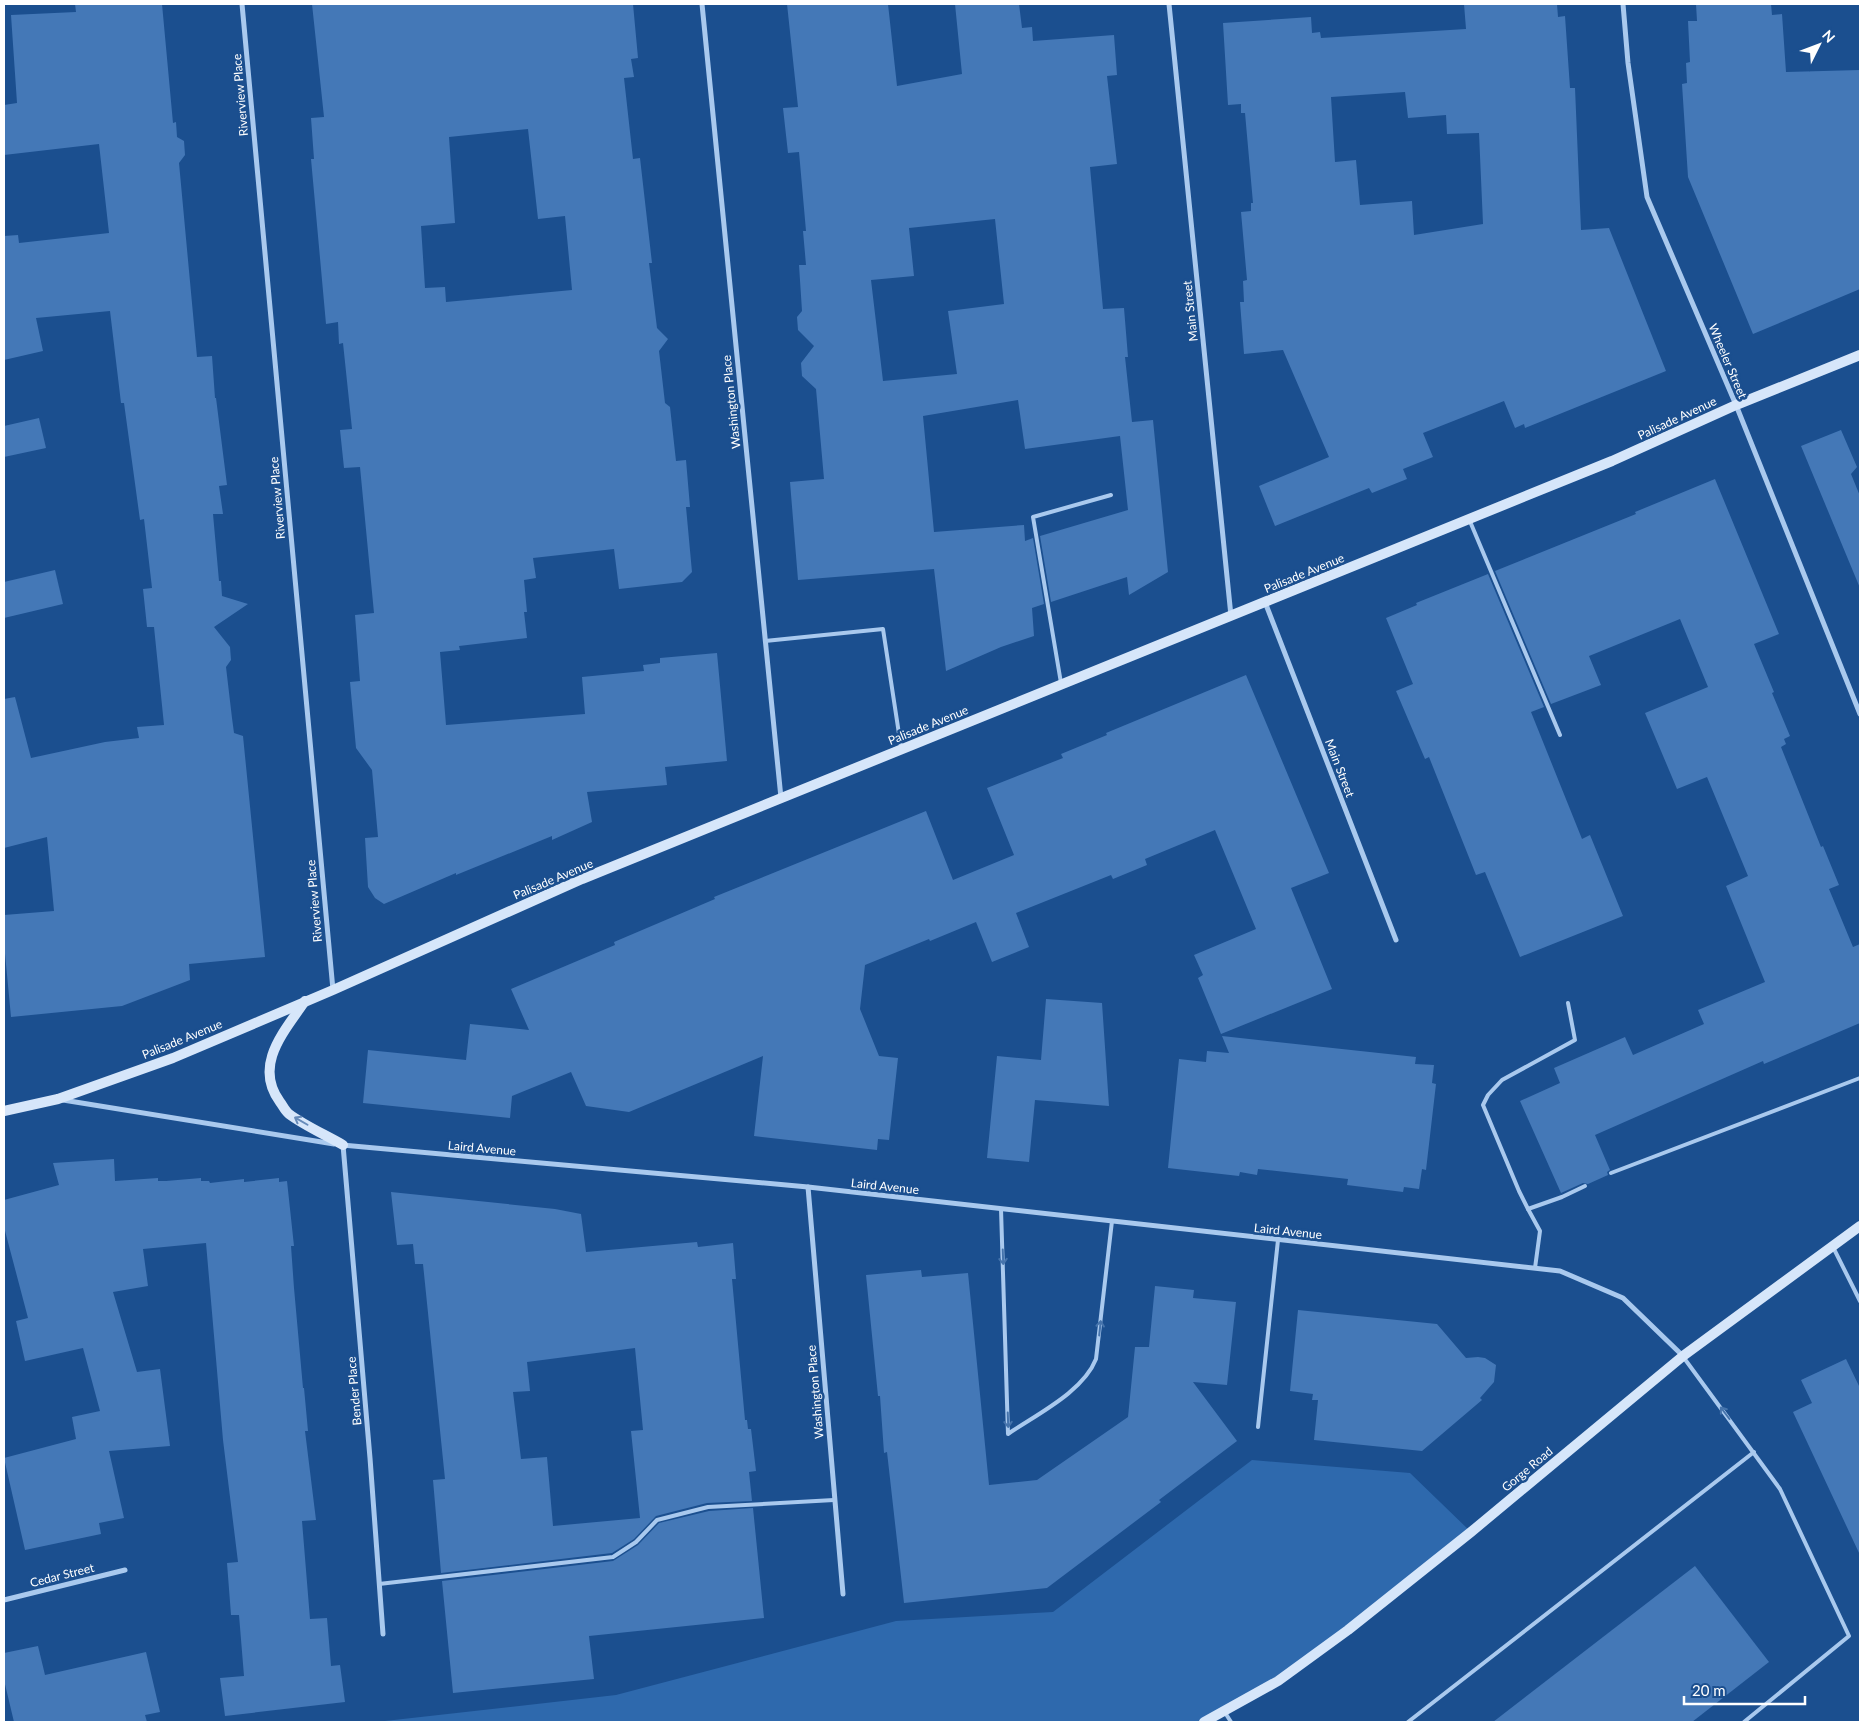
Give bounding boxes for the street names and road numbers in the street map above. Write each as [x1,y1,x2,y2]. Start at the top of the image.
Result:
street label: Riverview Place [229,53,251,137]
street label: Main Street [1179,279,1201,342]
street label: Wheeler Street [1706,321,1751,401]
street label: Washington Place [719,354,743,450]
street label: Palisade Avenue [1635,393,1719,443]
street label: Riverview Place [266,456,288,540]
street label: Palisade Avenue [1262,550,1346,596]
street label: Palisade Avenue [886,702,970,748]
street label: Main Street [1322,737,1358,800]
street label: Palisade Avenue [511,855,595,903]
street label: Riverview Place [303,859,325,943]
street label: Palisade Avenue [140,1016,224,1062]
street label: Laird Avenue [447,1138,517,1158]
street label: Laird Avenue [850,1175,920,1197]
street label: Laird Avenue [1253,1220,1323,1242]
street label: Washington Place [803,1344,827,1440]
street label: Bender Place [344,1356,364,1426]
street label: Gorge Road [1498,1443,1556,1495]
street label: Cedar Street [28,1560,96,1590]

